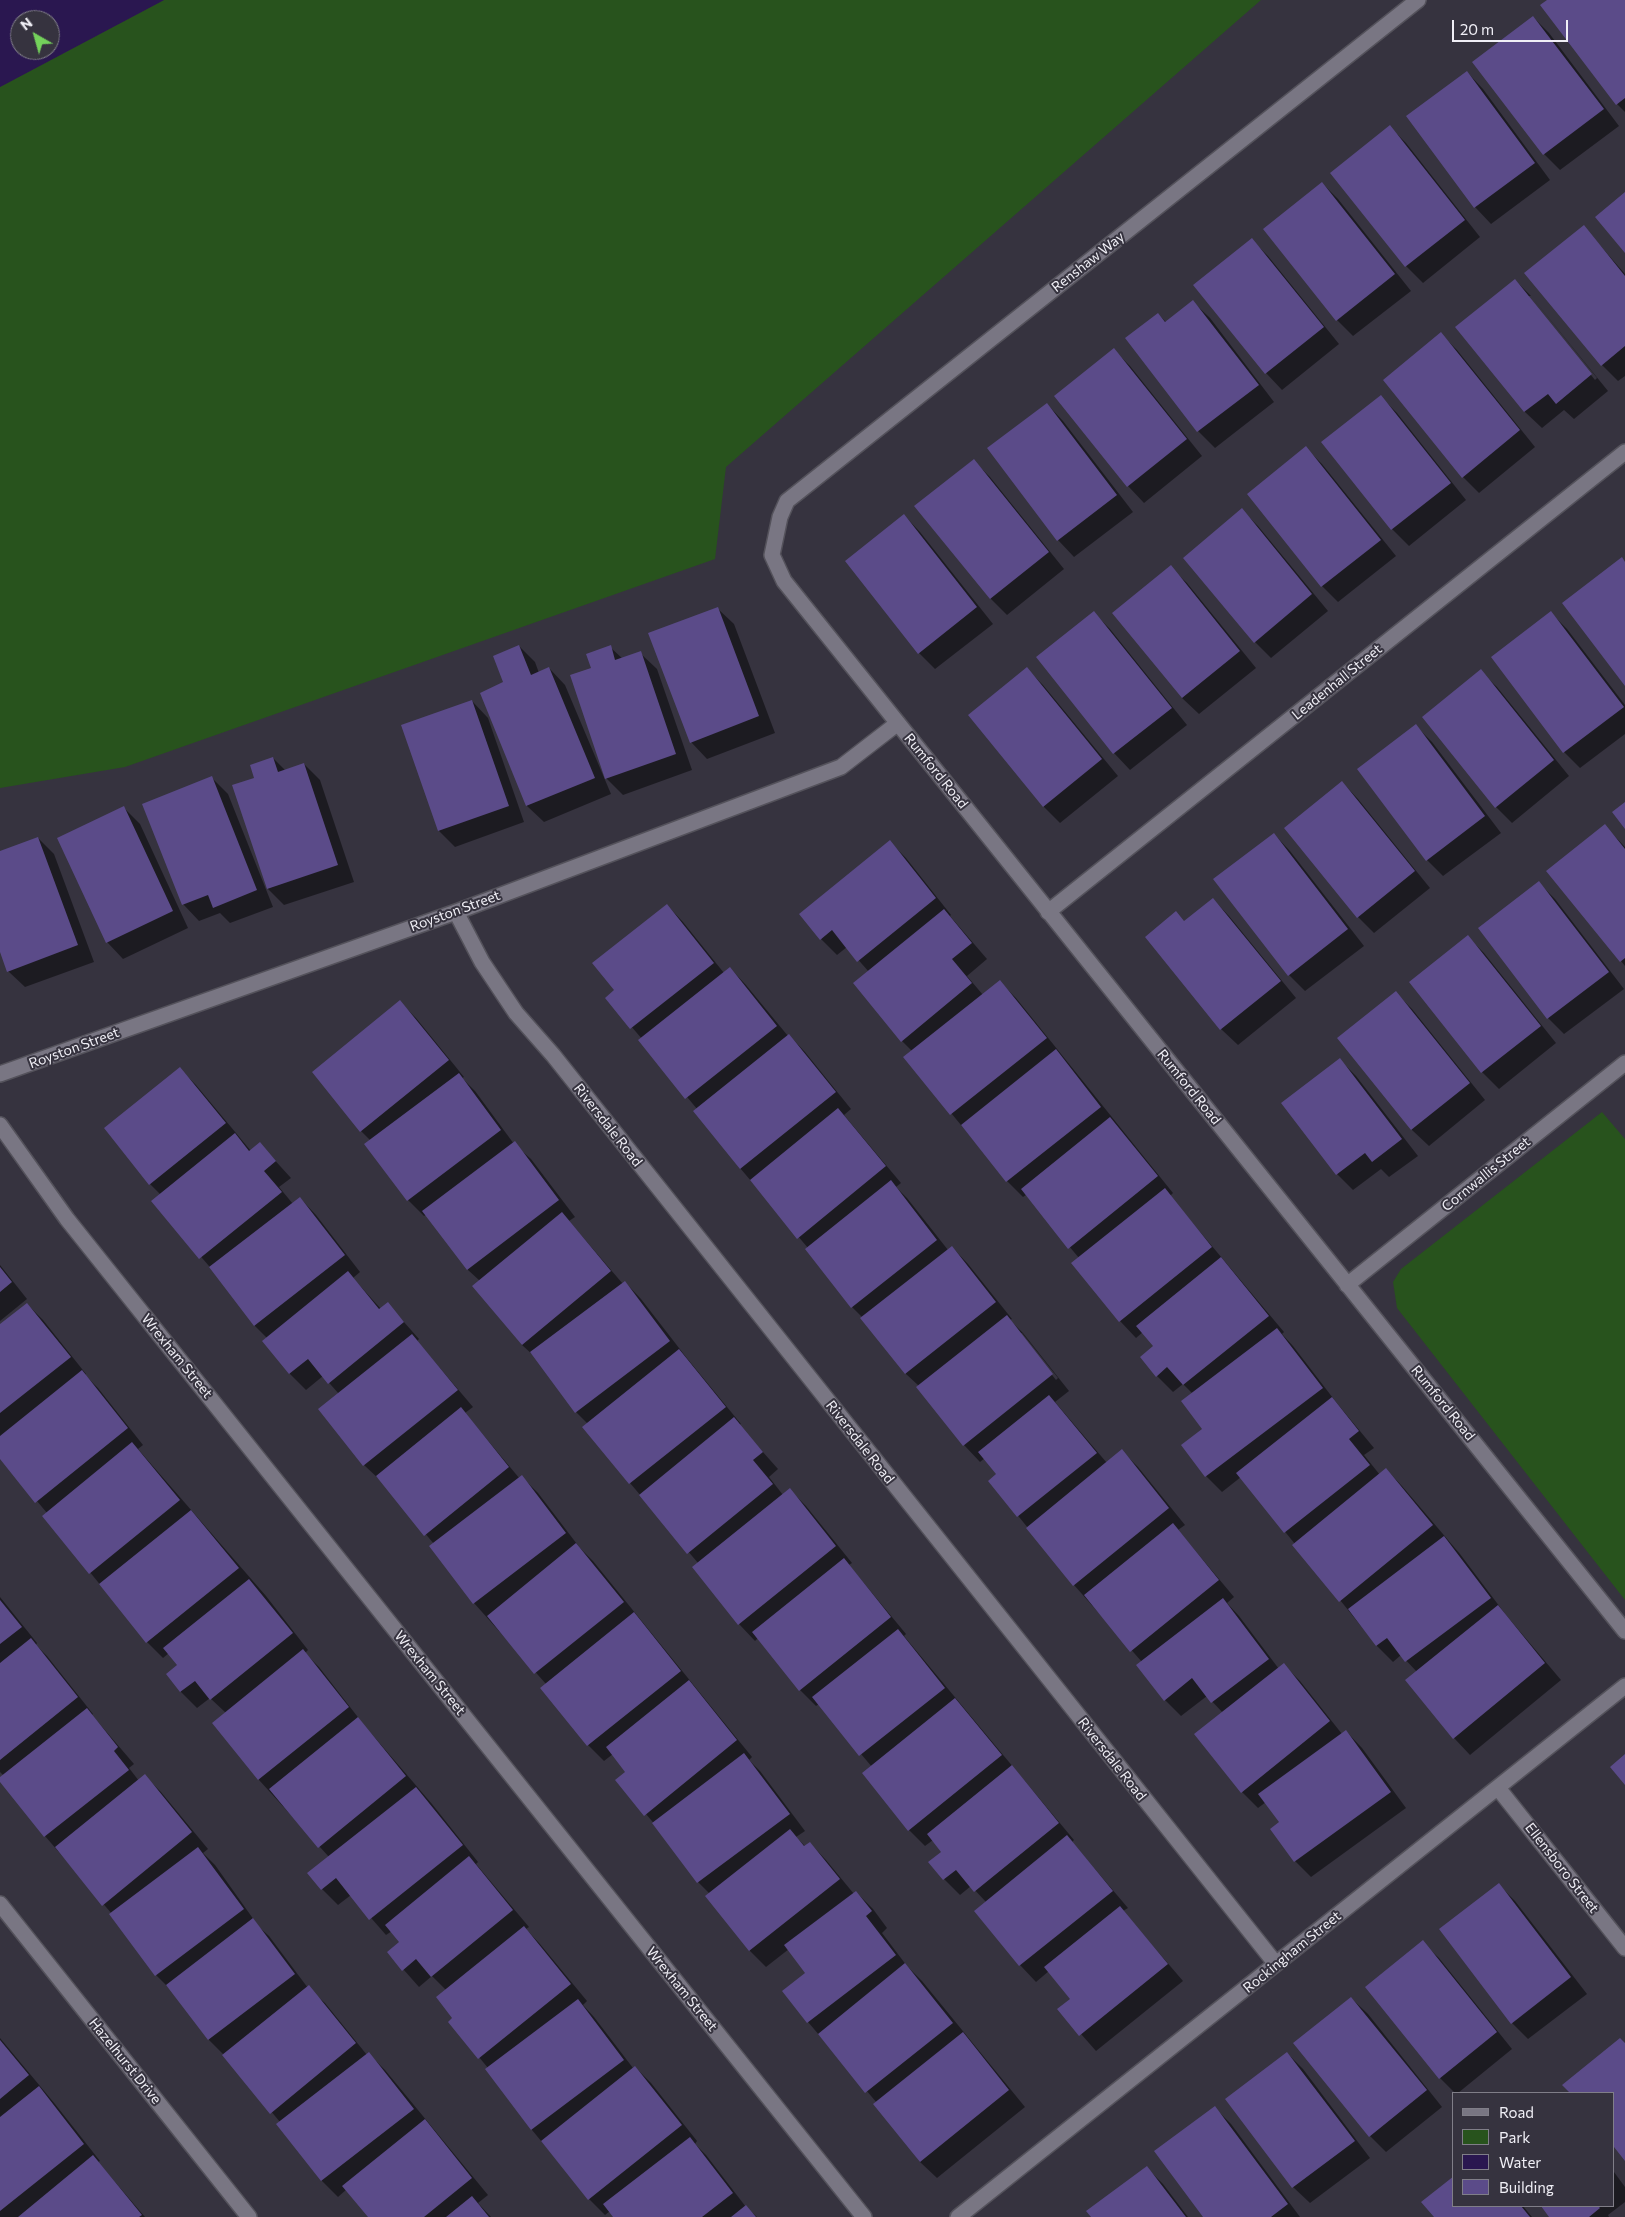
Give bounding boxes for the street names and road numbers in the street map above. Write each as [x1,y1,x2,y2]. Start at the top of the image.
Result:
street label: Renshaw Way [1048,228,1128,296]
street label: Leadenhall Street [1289,641,1385,723]
street label: Rumford Road [901,730,971,812]
street label: Royston Street [408,887,502,935]
street label: Royston Street [27,1024,121,1072]
street label: Rumford Road [1154,1046,1224,1128]
street label: Riversdale Road [570,1080,646,1170]
street label: Cornwallis Street [1438,1133,1534,1215]
street label: Wrexham Street [138,1310,216,1402]
street label: Rumford Road [1408,1362,1478,1444]
street label: Riversdale Road [822,1397,898,1487]
street label: Wrexham Street [391,1627,469,1719]
street label: Riversdale Road [1074,1714,1150,1804]
street label: Ellensboro Street [1522,1820,1602,1916]
street label: Rockingham Street [1240,1907,1344,1997]
street label: Wrexham Street [643,1943,721,2035]
street label: Hazelhurst Drive [85,2015,165,2107]

